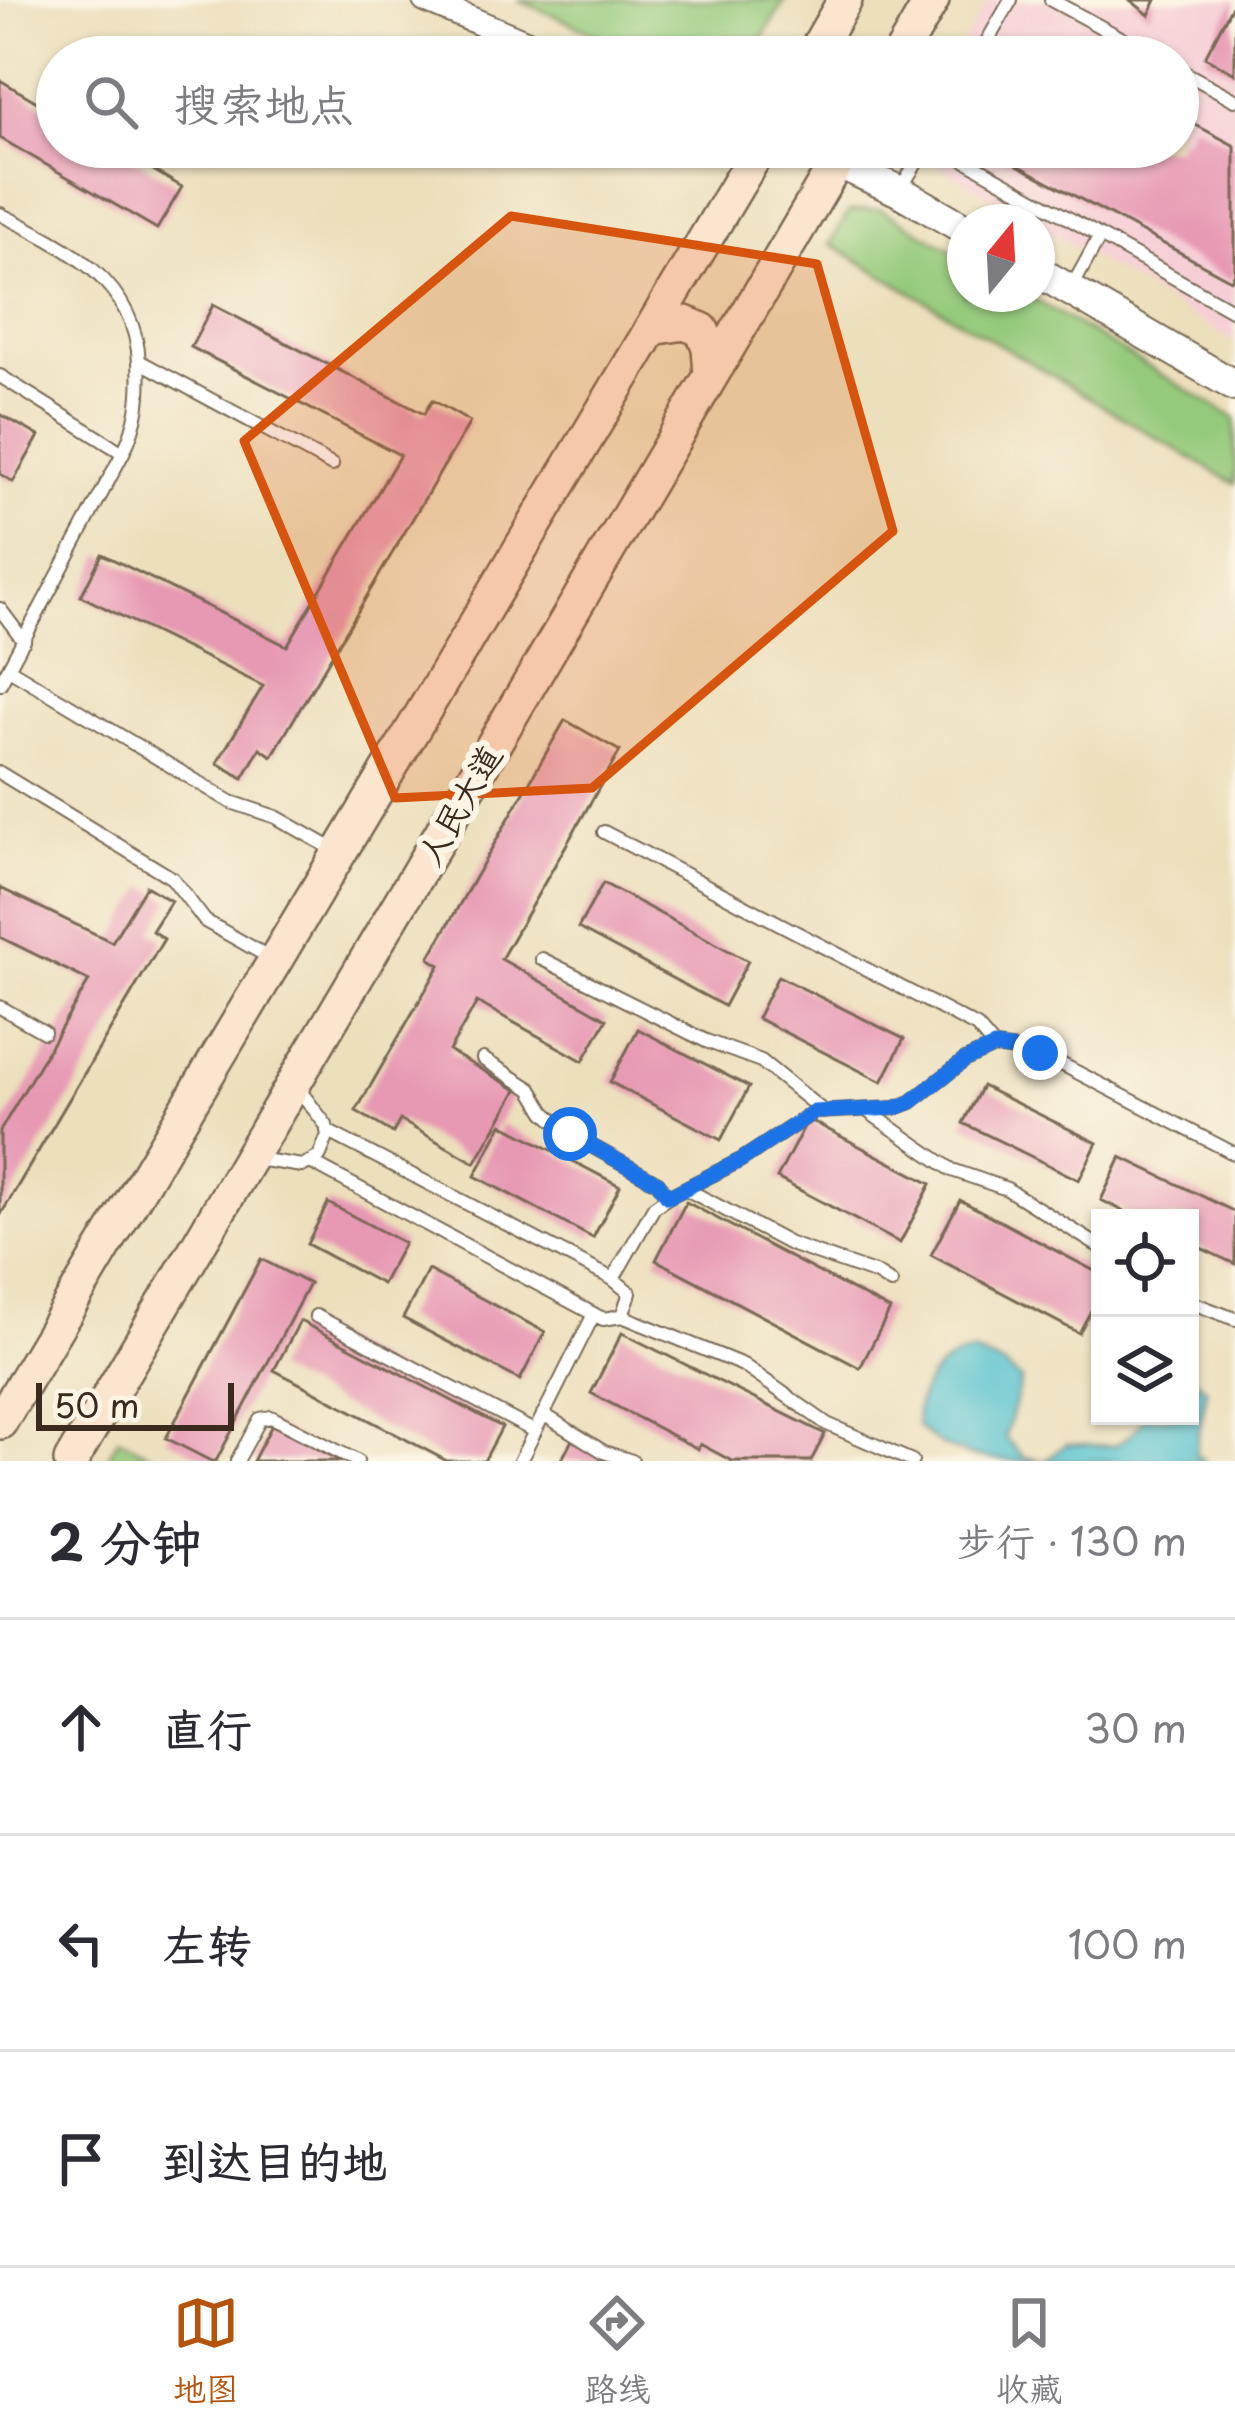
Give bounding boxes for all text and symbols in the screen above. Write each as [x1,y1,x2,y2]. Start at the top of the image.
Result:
search box [36,36,1199,168]
text: 搜索地点 [174,68,354,136]
icon: search [78,69,144,135]
north arrow [947,204,1055,312]
street label: 人民大道 [403,734,513,874]
route end [1013,1026,1067,1080]
route start [543,1107,597,1161]
map controls [1091,1209,1199,1425]
button: locate [1091,1209,1199,1317]
button: layers [1091,1317,1199,1425]
scale bar [36,1377,234,1430]
text: 50 m [54,1379,140,1429]
text: 2 分钟 [48,1501,202,1578]
text: 步行 · 130 m [957,1510,1187,1569]
text: 直行 [162,1693,252,1761]
icon: ahead [48,1694,114,1760]
text: 30 m [1084,1697,1187,1756]
text: 左转 [162,1909,252,1977]
icon: left [48,1910,114,1976]
text: 100 m [1068,1913,1187,1972]
text: 到达目的地 [162,2125,387,2193]
icon: arrive [48,2126,114,2192]
tab: 地图 [173,2290,239,2412]
tab: 路线 [584,2290,650,2412]
tab: 收藏 [996,2290,1062,2412]

